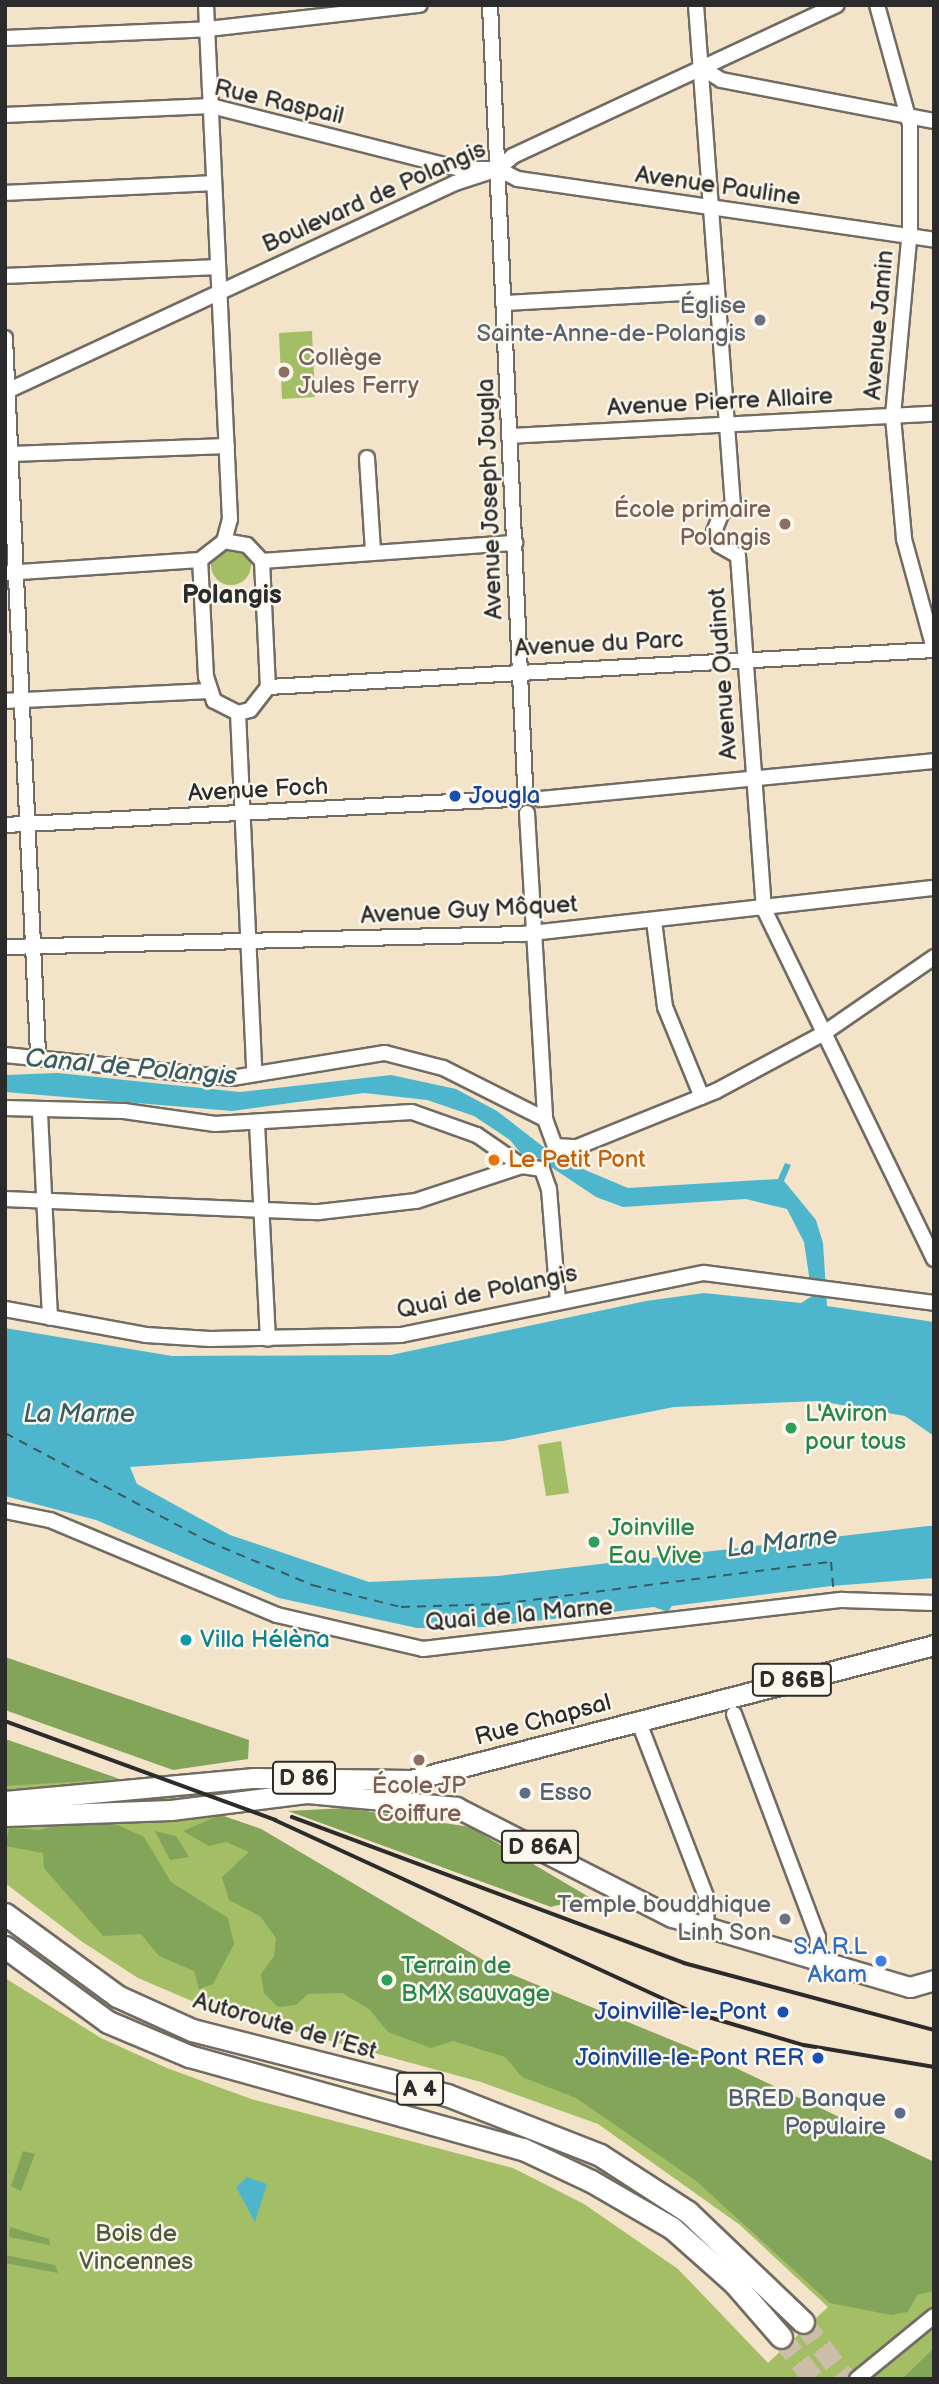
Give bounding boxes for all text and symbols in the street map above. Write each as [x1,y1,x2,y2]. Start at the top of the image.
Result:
street label: Rue Raspail [211,73,347,131]
street label: Boulevard de Polangis [258,135,490,259]
street label: Avenue Pauline [633,160,803,212]
street label: Avenue Jamin [858,248,900,402]
place label: Église Sainte-Anne-de-Polangis [476,292,746,348]
marker: Église Sainte-Anne-de-Polangis [752,312,768,328]
place label: Collège Jules Ferry [298,344,419,400]
marker: Collège Jules Ferry [276,364,292,380]
street label: Avenue Joseph Jougla [471,377,509,621]
street label: Avenue Pierre Allaire [606,382,834,422]
place label: École primaire Polangis [614,496,771,552]
marker: École primaire Polangis [777,516,793,532]
district label: Polangis [182,580,282,612]
street label: Avenue Oudinot [703,587,743,761]
street label: Avenue du Parc [514,625,684,663]
street label: Avenue Foch [187,772,329,808]
place label: Jougla [469,782,540,810]
marker: Jougla [447,788,463,804]
street label: Avenue Guy Môquet [359,890,579,930]
water label: Canal de Polangis [24,1043,238,1093]
place label: Le Petit Pont [508,1146,646,1174]
marker: Le Petit Pont [486,1152,502,1168]
street label: Quai de Polangis [394,1259,580,1325]
water label: La Marne [23,1399,135,1431]
place label: L'Aviron pour tous [805,1400,906,1456]
marker: L'Aviron pour tous [783,1420,799,1436]
place label: Joinville Eau Vive [608,1514,702,1570]
water label: La Marne [725,1521,839,1565]
marker: Joinville Eau Vive [586,1534,602,1550]
street label: Quai de la Marne [424,1592,614,1638]
place label: Villa Hélèna [200,1626,330,1654]
marker: Villa Hélèna [178,1632,194,1648]
road number: D 86B [752,1660,832,1700]
street label: Rue Chapsal [472,1688,614,1752]
marker: École JP Coiffure [411,1752,427,1768]
road number: D 86 [271,1758,337,1798]
place label: École JP Coiffure [371,1772,467,1828]
place label: Esso [539,1779,592,1807]
marker: Esso [517,1785,533,1801]
road number: D 86A [500,1828,580,1866]
place label: Temple bouddhique Linh Son [557,1891,771,1947]
marker: Temple bouddhique Linh Son [777,1911,793,1927]
place label: S.A.R.L Akam [793,1933,867,1989]
place label: Terrain de BMX sauvage [401,1952,550,2008]
marker: S.A.R.L Akam [873,1953,889,1969]
marker: Terrain de BMX sauvage [379,1972,395,1988]
street label: Autoroute de l’Est [190,1986,380,2066]
place label: Joinville-le-Pont [595,1998,767,2026]
marker: Joinville-le-Pont [773,2002,793,2022]
place label: Joinville-le-Pont RER [575,2044,804,2072]
marker: Joinville-le-Pont RER [810,2050,826,2066]
road number: A 4 [396,2070,444,2108]
place label: BRED Banque Populaire [728,2085,886,2141]
marker: BRED Banque Populaire [892,2105,908,2121]
park label: Bois de Vincennes [79,2220,193,2276]

